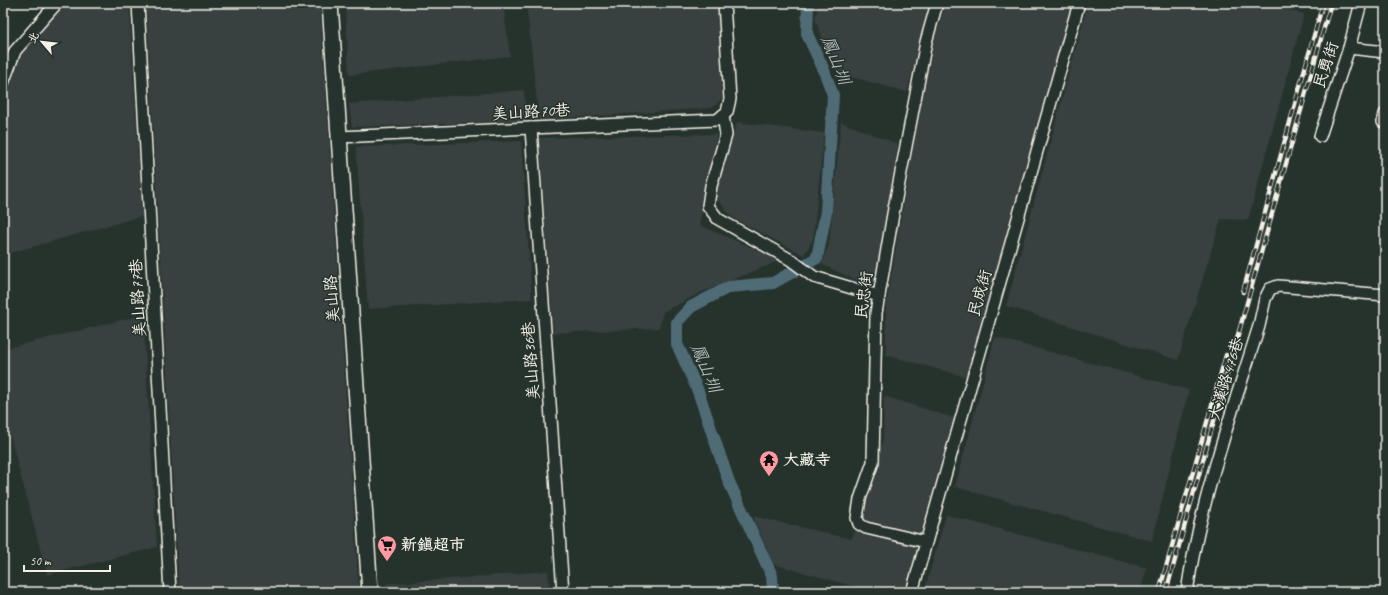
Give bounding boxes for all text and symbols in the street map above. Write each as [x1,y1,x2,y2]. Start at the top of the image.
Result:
north arrow [22,22,62,62]
text: 北 [24,29,42,45]
water label: 鳳山圳 [816,31,856,89]
street label: 民勇街 [1309,39,1343,91]
street label: 美山路70巷 [491,100,571,124]
street label: 美山路77巷 [126,258,150,338]
street label: 民成街 [964,267,996,319]
street label: 民忠街 [851,270,877,320]
street label: 美山路 [320,274,344,324]
street label: 美山路36巷 [518,321,544,401]
street label: 大漢路476巷 [1204,335,1248,423]
water label: 鳳山圳 [686,340,726,397]
temple icon: 大藏寺 [758,449,780,477]
place label: 大藏寺 [783,450,831,470]
supermarket icon: 新鎮超市 [376,534,398,562]
place label: 新鎮超市 [401,535,465,555]
scale bar [24,547,110,573]
text: 50 m [30,553,52,569]

